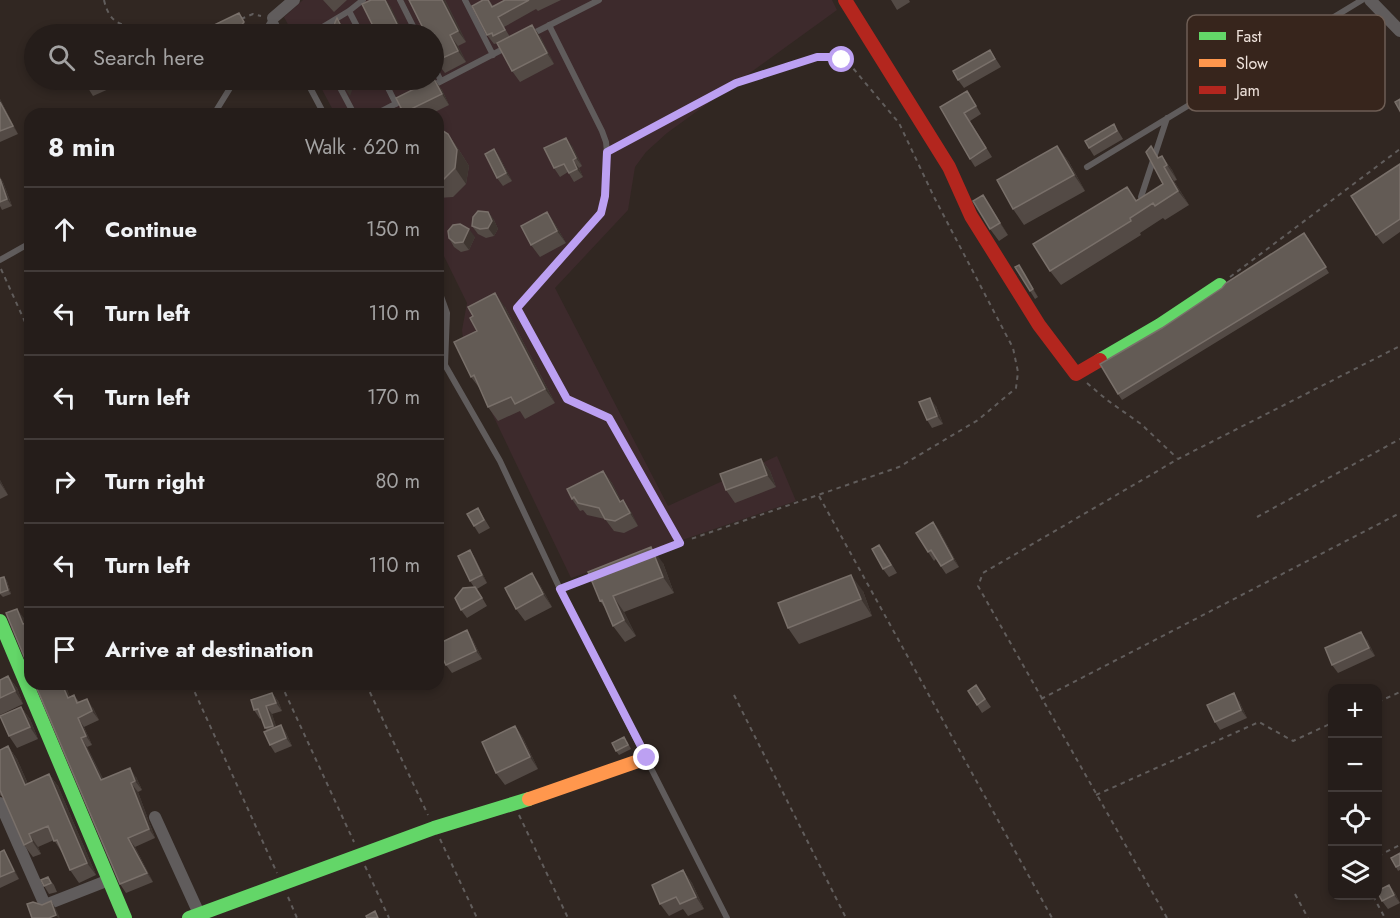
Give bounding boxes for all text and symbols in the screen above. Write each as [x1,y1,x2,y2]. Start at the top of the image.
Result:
legend [1187,15,1385,111]
search box [24,24,444,90]
text: Fast [1236,25,1262,48]
icon: search [45,41,78,74]
text: Search here [93,41,204,73]
route start [828,46,854,72]
text: Slow [1236,52,1268,75]
text: Jam [1234,79,1260,102]
text: 8 min [48,128,116,166]
text: Walk · 620 m [305,133,420,162]
icon: ahead [48,213,81,246]
text: Continue [105,213,197,245]
text: 150 m [366,215,420,244]
icon: left [48,297,81,330]
text: Turn left [105,297,190,329]
text: 110 m [368,299,420,328]
icon: left [48,381,81,414]
text: Turn left [105,381,190,413]
text: 170 m [367,383,420,412]
icon: right [48,465,81,498]
text: Turn right [105,465,205,497]
text: 80 m [375,467,420,496]
icon: left [48,549,81,582]
text: Turn left [105,549,190,581]
text: 110 m [368,551,420,580]
icon: arrive [48,633,81,666]
text: Arrive at destination [105,633,314,665]
map controls [1328,684,1382,900]
button: + [1328,684,1382,738]
button: − [1328,738,1382,792]
route end [633,744,659,770]
button: locate [1328,792,1382,846]
button: layers [1328,846,1382,900]

